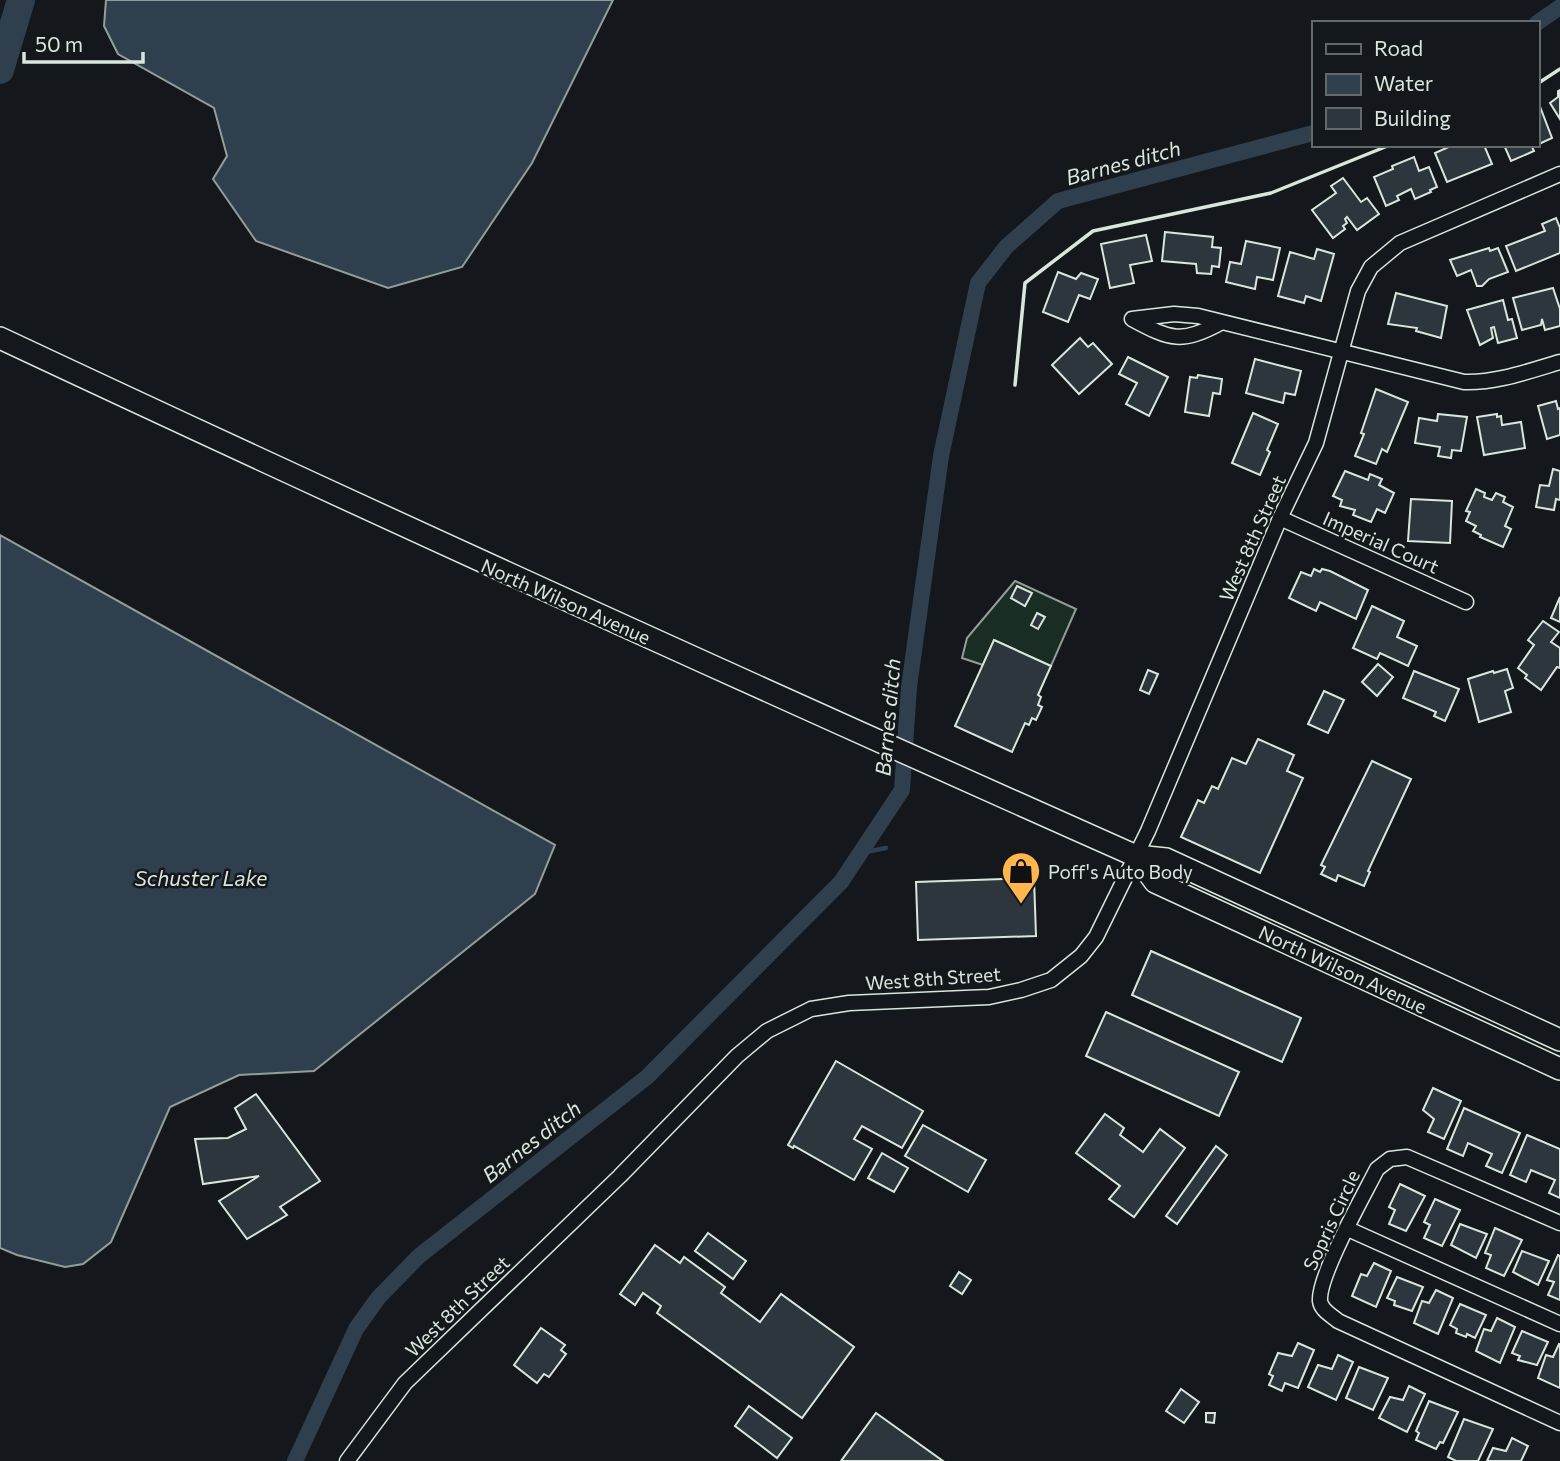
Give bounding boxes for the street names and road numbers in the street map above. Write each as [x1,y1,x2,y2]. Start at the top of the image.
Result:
street label: West 8th Street [1214,471,1290,605]
street label: Imperial Court [1320,506,1443,578]
street label: North Wilson Avenue [478,553,654,649]
street label: North Wilson Avenue [1255,920,1431,1018]
street label: West 8th Street [865,962,1002,994]
street label: Sopris Circle [1298,1166,1364,1274]
street label: West 8th Street [400,1250,514,1361]

